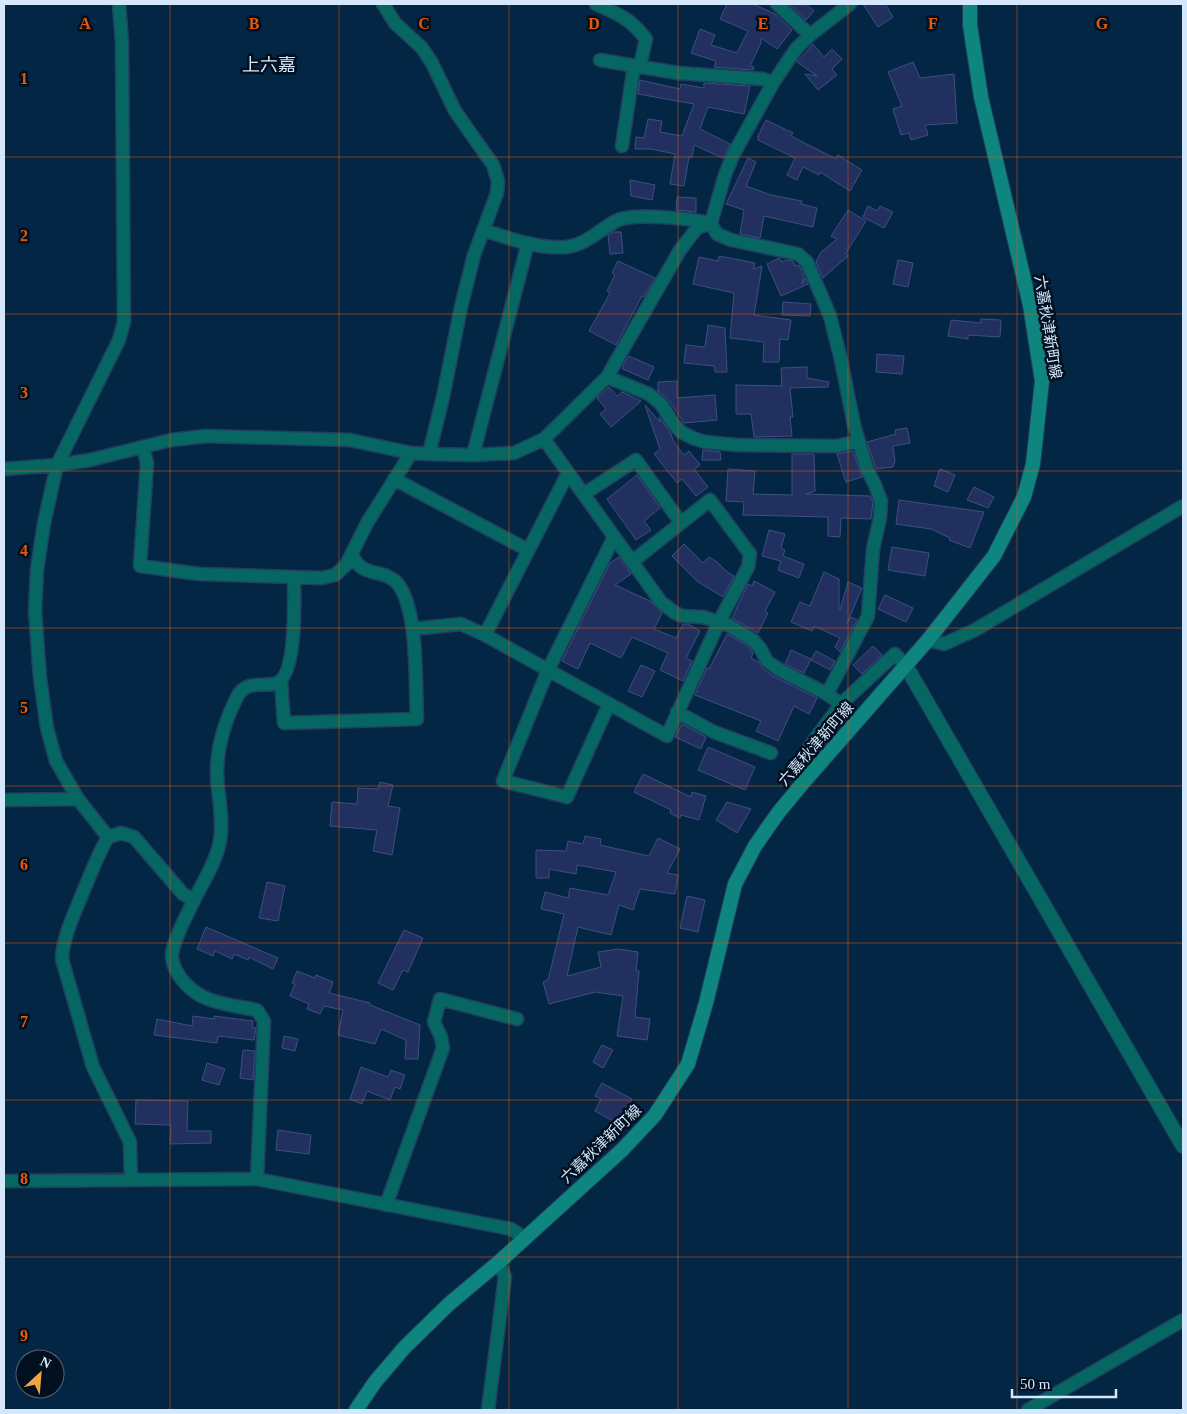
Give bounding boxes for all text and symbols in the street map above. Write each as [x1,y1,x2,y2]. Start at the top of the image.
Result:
text: A [79,15,91,32]
text: B [249,15,260,32]
text: C [418,15,430,32]
text: D [588,15,600,32]
text: E [758,15,768,32]
text: F [928,15,938,32]
text: G [1096,15,1109,32]
district label: 上六嘉 [242,55,296,75]
text: 1 [20,70,28,87]
text: 2 [20,227,28,244]
street label: 六嘉秋津新町線 [1032,274,1064,380]
text: 3 [20,384,28,401]
text: 4 [20,542,28,559]
text: 5 [20,699,28,716]
street label: 六嘉秋津新町線 [776,699,856,789]
text: 6 [20,856,28,873]
text: 7 [20,1013,28,1030]
street label: 六嘉秋津新町線 [558,1102,644,1186]
text: 8 [20,1170,28,1187]
text: 9 [20,1327,28,1344]
north arrow [15,1349,65,1399]
text: N [38,1354,53,1372]
scale bar [1012,1366,1116,1398]
text: 50 m [1020,1376,1051,1392]

